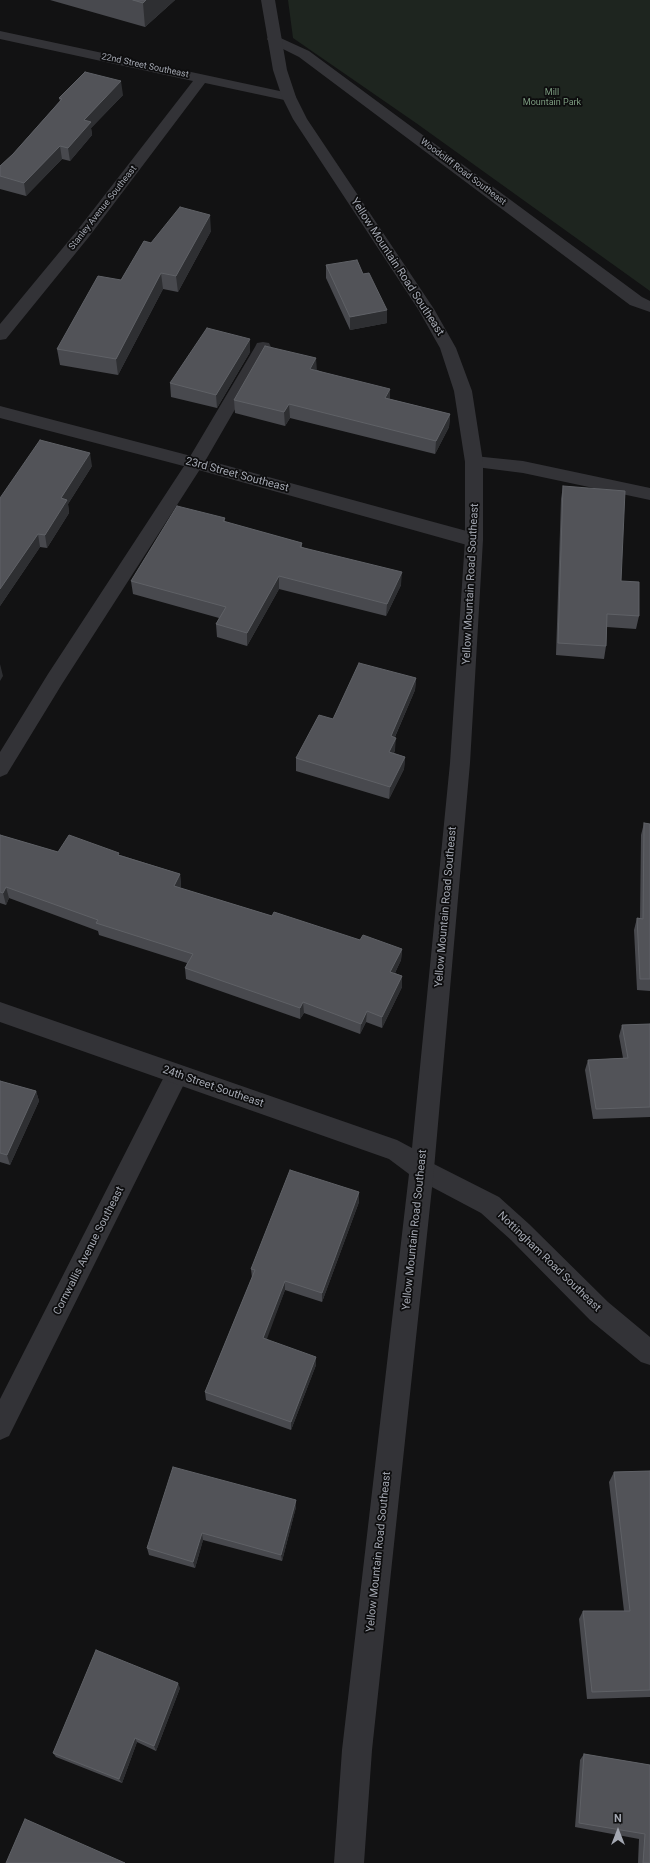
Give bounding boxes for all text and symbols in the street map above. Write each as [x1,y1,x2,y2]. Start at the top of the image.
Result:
street label: 22nd Street Southeast [100,51,190,81]
park label: Mill Mountain Park [523,88,581,109]
street label: Woodcliff Road Southeast [418,136,508,208]
street label: Stanley Avenue Southeast [67,164,139,252]
street label: Yellow Mountain Road Southeast [348,196,446,338]
street label: 23rd Street Southeast [184,455,290,495]
street label: Yellow Mountain Road Southeast [460,503,482,665]
street label: Yellow Mountain Road Southeast [432,826,460,988]
street label: 24th Street Southeast [161,1063,265,1111]
street label: Yellow Mountain Road Southeast [400,1149,430,1311]
street label: Cornwallis Avenue Southeast [51,1185,127,1317]
street label: Nottingham Road Southeast [495,1209,603,1315]
street label: Yellow Mountain Road Southeast [364,1471,394,1633]
north arrow [598,1811,638,1851]
text: N [614,1812,622,1825]

